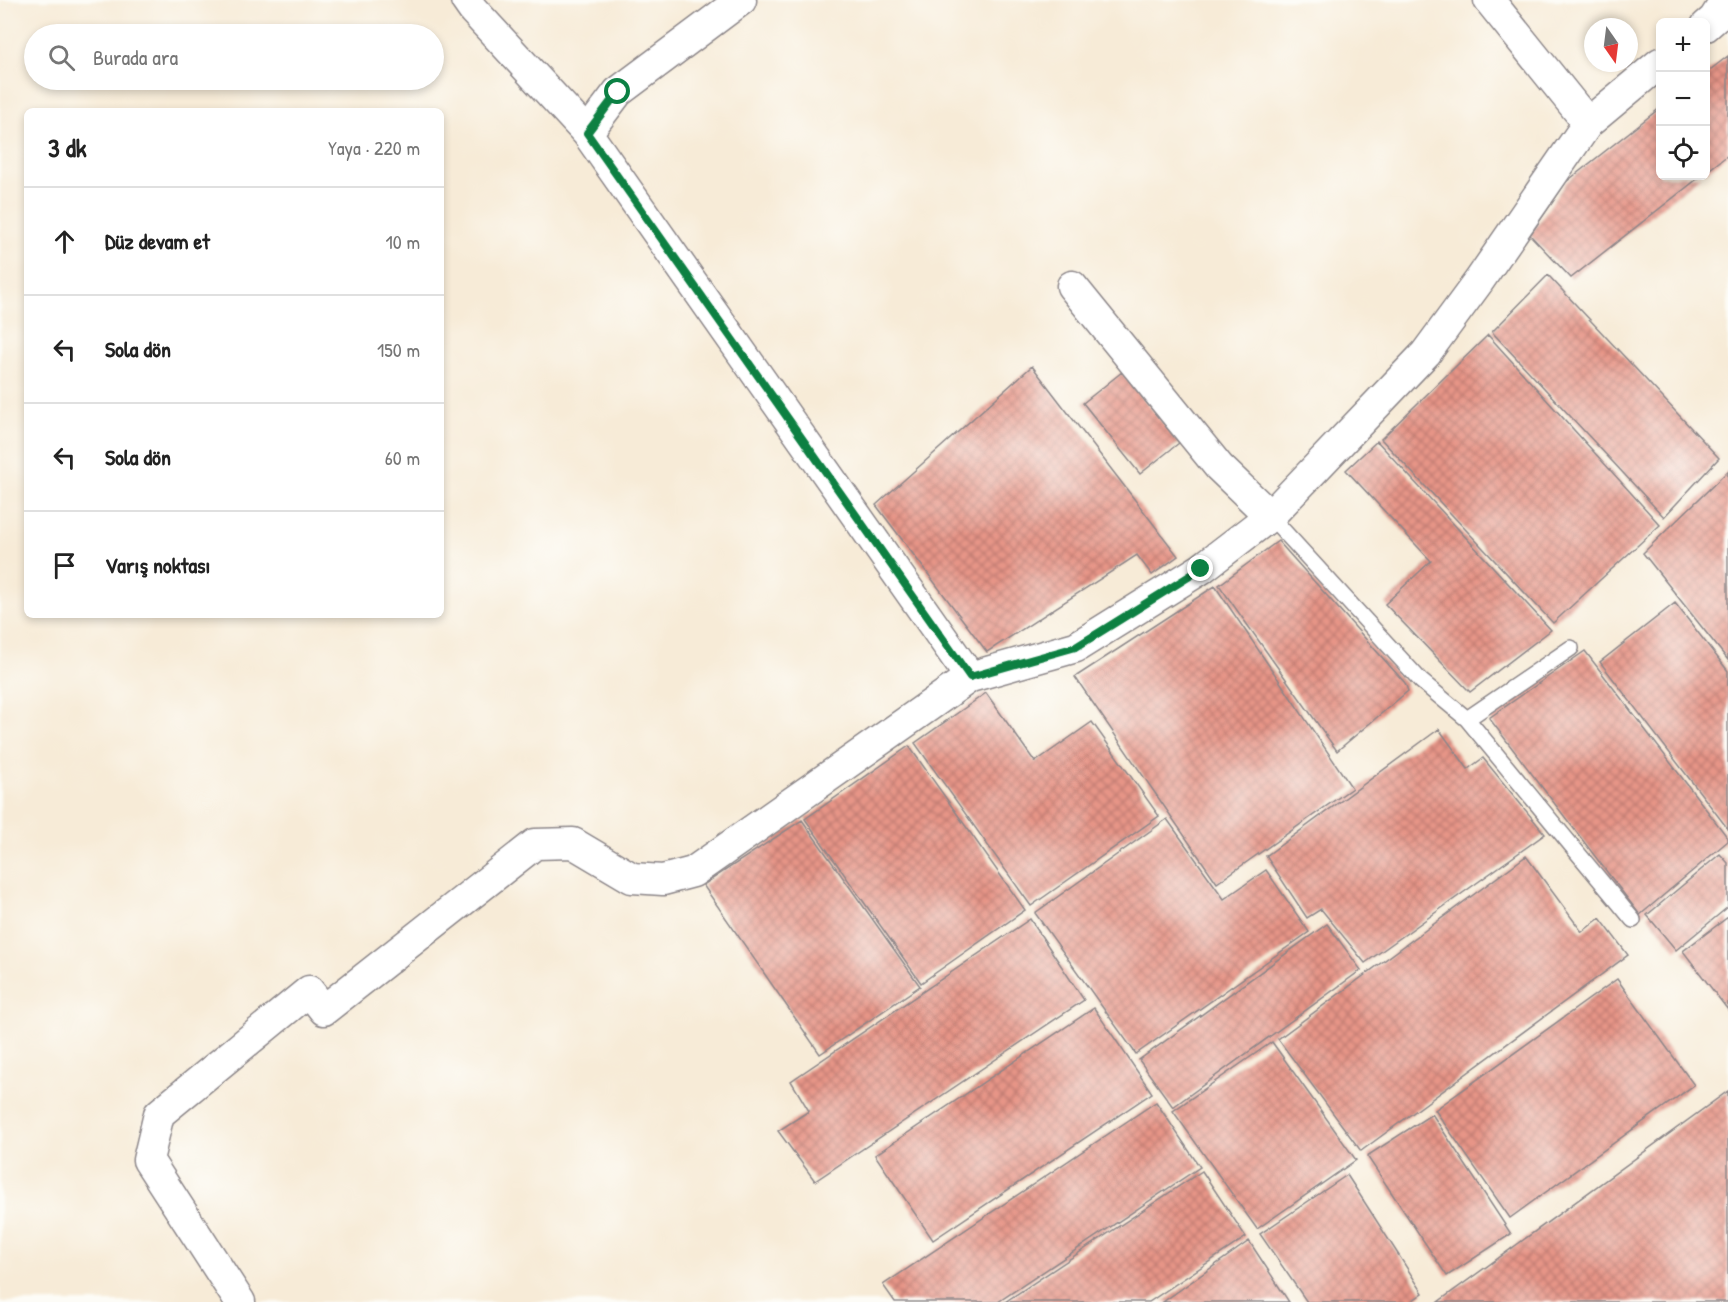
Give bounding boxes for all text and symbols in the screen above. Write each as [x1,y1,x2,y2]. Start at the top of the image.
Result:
north arrow [1584,18,1638,72]
map controls [1656,18,1710,180]
button: + [1656,18,1710,72]
search box [24,24,444,90]
icon: search [45,41,78,74]
text: Burada ara [93,42,178,72]
button: − [1656,72,1710,126]
route start [604,78,630,104]
button: locate [1656,126,1710,180]
text: 3 dk [48,130,87,165]
text: Yaya · 220 m [328,134,420,161]
icon: ahead [48,225,81,258]
text: Düz devam et [105,226,210,256]
text: 10 m [386,228,420,255]
icon: left [48,333,81,366]
text: Sola dön [105,334,171,364]
text: 150 m [377,336,420,363]
icon: left [48,441,81,474]
text: Sola dön [105,442,171,472]
text: 60 m [385,444,420,471]
icon: arrive [48,549,81,582]
text: Varış noktası [105,550,210,580]
route end [1187,555,1213,581]

